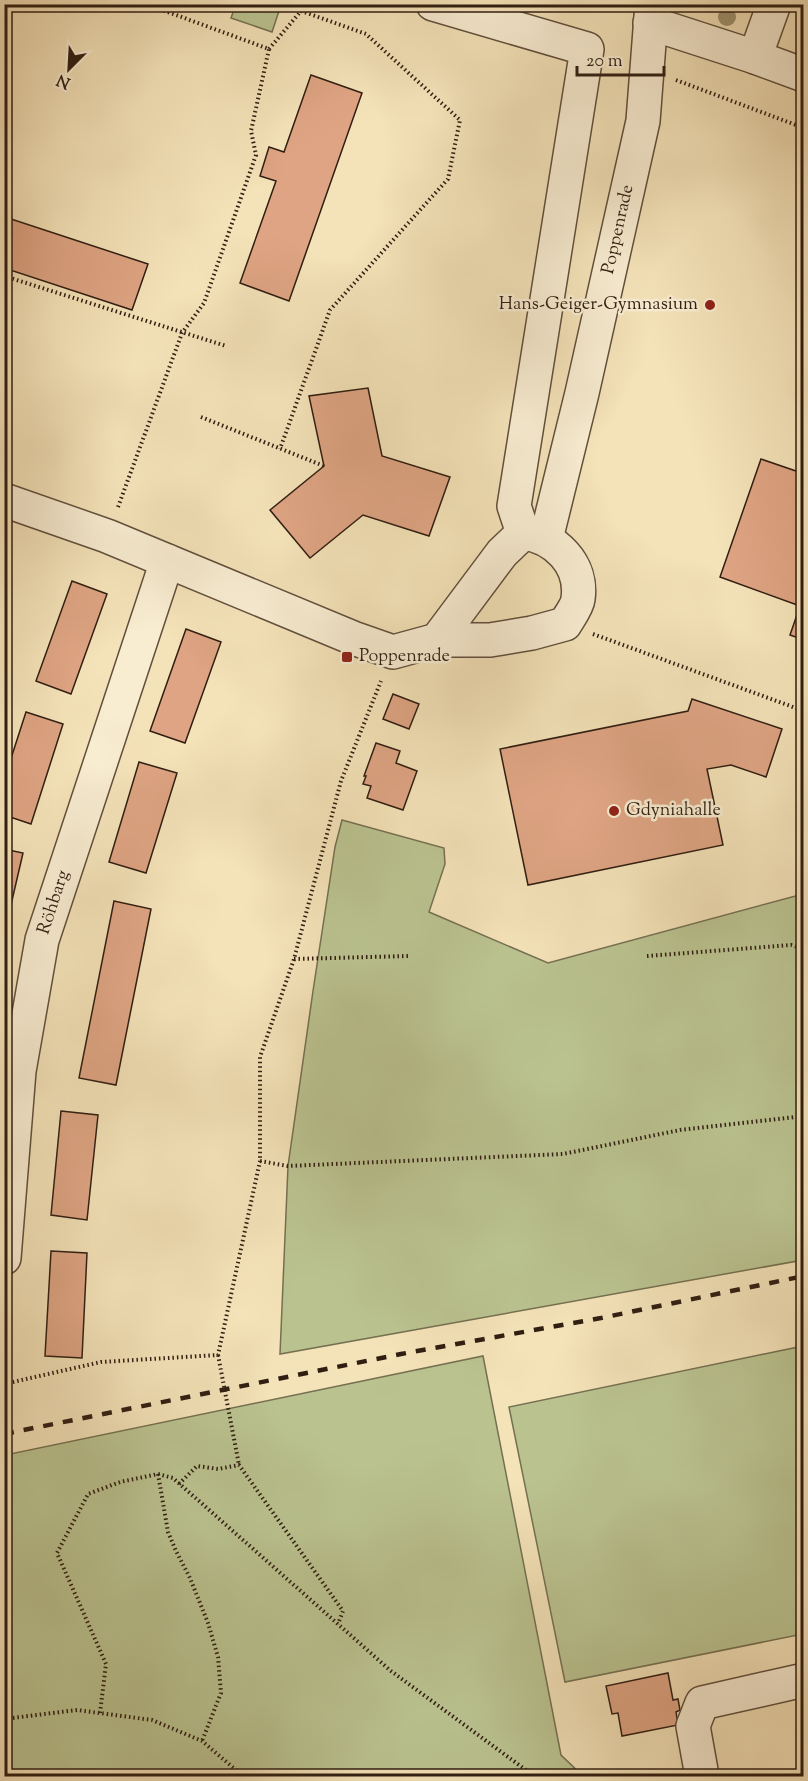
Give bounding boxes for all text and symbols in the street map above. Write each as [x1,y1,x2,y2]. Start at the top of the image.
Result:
north arrow [39,39,99,99]
scale bar [577,39,664,77]
text: 20 m [586,49,623,75]
text: N [53,67,74,94]
street label: Poppenrade [596,182,641,277]
place label: Hans-Geiger-Gymnasium [499,292,698,318]
marker: Hans-Geiger-Gymnasium [703,298,717,312]
place label: Poppenrade [359,644,450,670]
marker: Poppenrade [340,650,354,664]
place label: Gdyniahalle [626,798,721,824]
marker: Gdyniahalle [607,804,621,818]
street label: Röhbarg [32,867,77,938]

